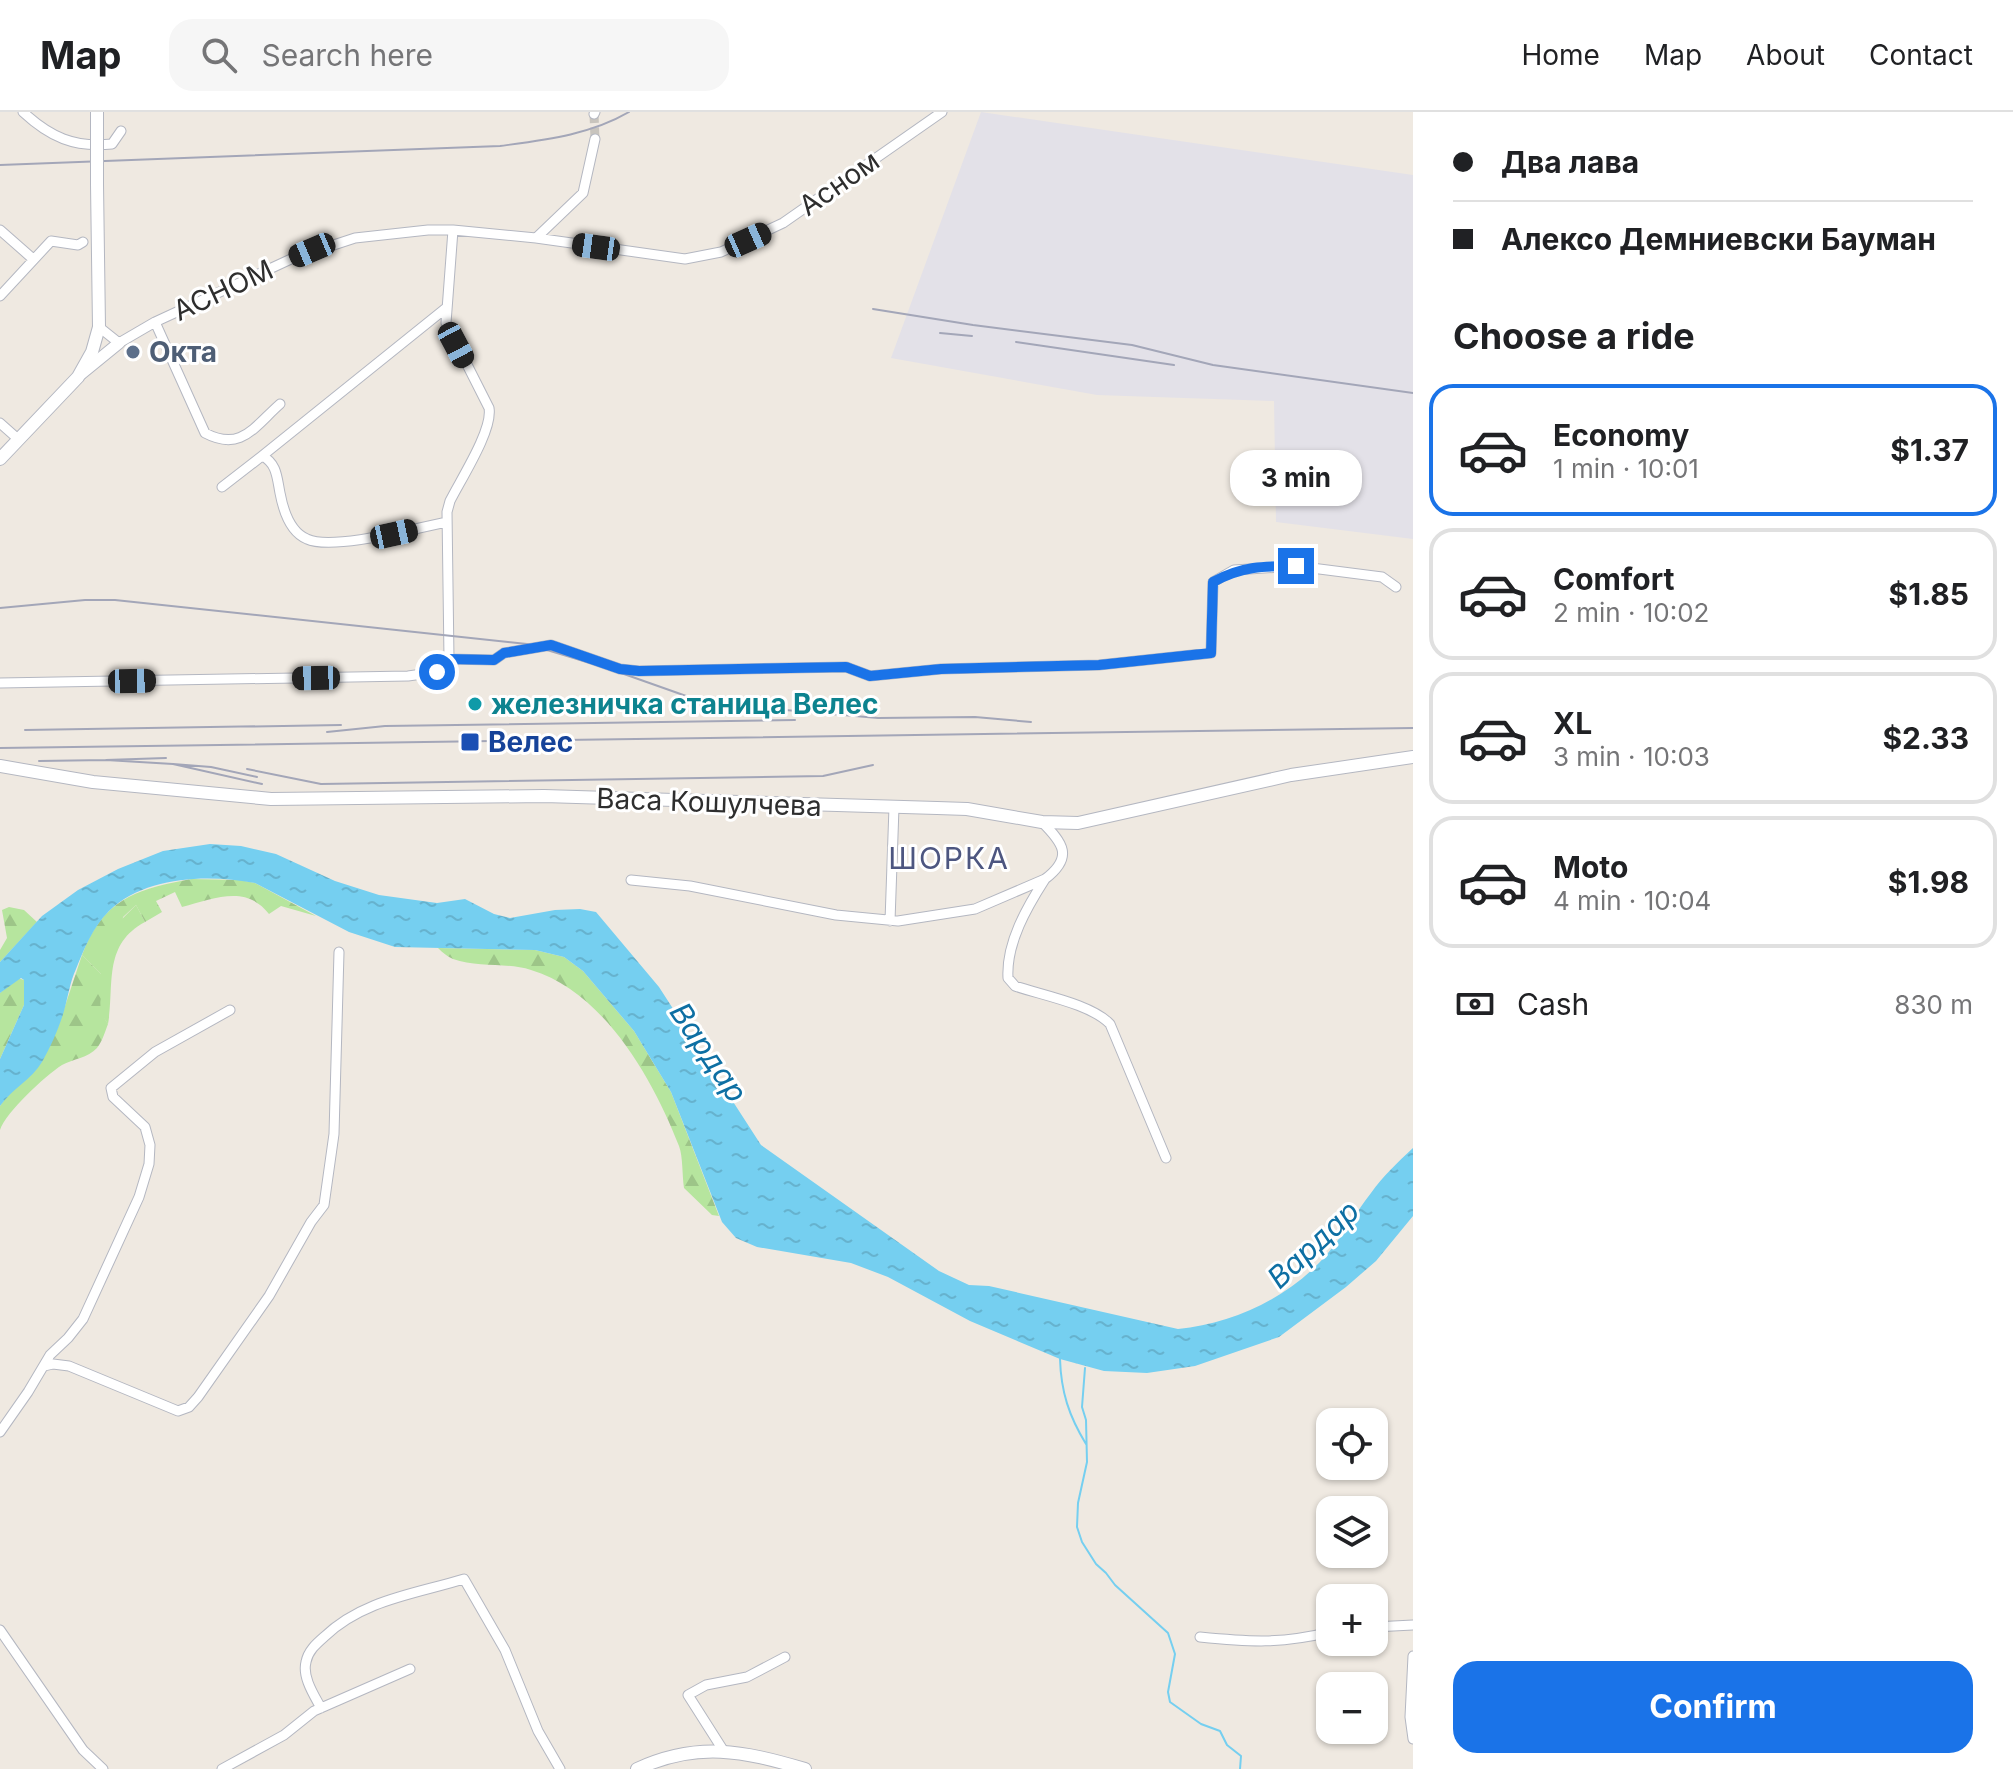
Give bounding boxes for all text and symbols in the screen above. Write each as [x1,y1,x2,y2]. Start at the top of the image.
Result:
search box [169,19,729,91]
text: Map [40,32,121,78]
icon: search [197,33,241,77]
text: Search here [261,37,433,73]
text: Home [1521,38,1600,72]
text: Map [1644,38,1702,72]
text: About [1746,38,1825,72]
text: Contact [1869,38,1973,72]
street label: Асном [792,143,886,223]
text: Два лава [1501,144,1639,180]
car [721,219,775,261]
text: Алексо Демниевски Бауман [1501,221,1936,257]
car [285,230,339,270]
car [571,232,621,262]
street label: АСНОМ [168,252,278,328]
text: Choose a ride [1453,314,1695,358]
car [434,318,478,372]
place label: Окта [149,335,217,369]
marker: Окта [124,343,142,361]
icon: car [1457,414,1529,486]
text: Economy [1553,417,1689,453]
text: $1.37 [1890,432,1969,468]
callout: 3 min [1230,450,1362,506]
text: 1 min · 10:01 [1553,453,1699,484]
text: 3 min [1261,462,1331,493]
car [368,517,420,551]
route end [1278,548,1314,584]
icon: car [1457,558,1529,630]
text: Comfort [1553,561,1674,597]
text: $1.85 [1889,576,1969,612]
text: 2 min · 10:02 [1553,597,1709,628]
route start [419,654,455,690]
car [292,666,340,690]
car [108,669,156,693]
place label: железничка станица Велес [491,687,878,721]
marker: железничка станица Велес [466,695,484,713]
icon: car [1457,702,1529,774]
text: XL [1553,705,1592,741]
text: $2.33 [1882,720,1969,756]
place label: Велес [488,725,573,759]
marker: Велес [459,731,481,753]
text: 3 min · 10:03 [1553,741,1710,772]
street label: Васа Кошулчева [596,781,822,823]
district label: ШОРКА [888,840,1010,876]
icon: car [1457,846,1529,918]
text: Moto [1553,849,1628,885]
text: $1.98 [1888,864,1969,900]
text: 4 min · 10:04 [1553,885,1711,916]
icon: cash [1453,982,1497,1026]
text: Cash [1517,986,1589,1022]
text: 830 m [1894,989,1973,1020]
water label: Вардар [663,995,755,1109]
water label: Вардар [1260,1193,1366,1295]
map controls [1316,1408,1388,1744]
button: locate [1316,1408,1388,1480]
button: layers [1316,1496,1388,1568]
button: + [1316,1584,1388,1656]
button: Confirm [1453,1661,1973,1753]
button: − [1316,1672,1388,1744]

